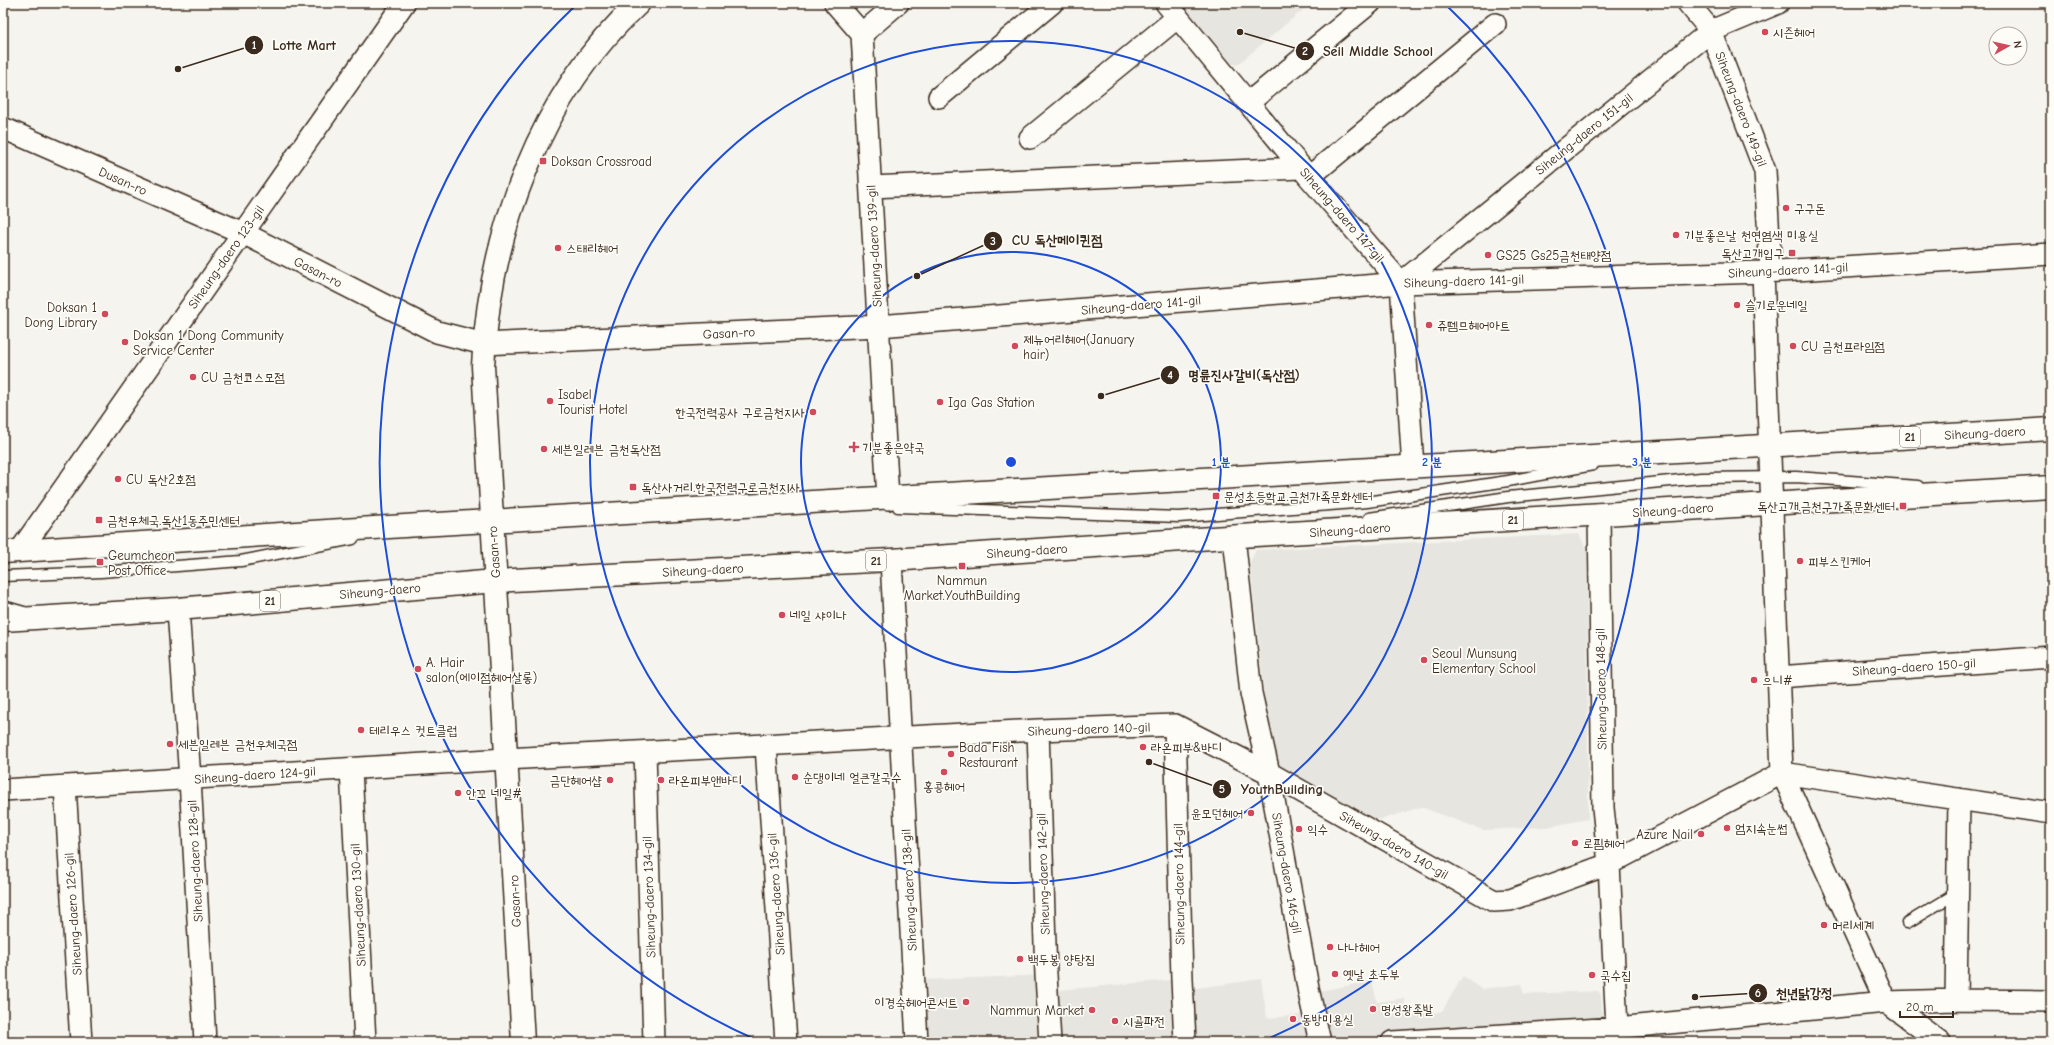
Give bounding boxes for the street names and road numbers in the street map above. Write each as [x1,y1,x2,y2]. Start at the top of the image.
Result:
street label: Siheung-daero 149-gil [1712,49,1770,169]
street label: Siheung-daero 151-gil [1532,90,1636,178]
street label: Dusan-ro [97,164,150,198]
street label: Siheung-daero 147-gil [1297,165,1387,265]
street label: Siheung-daero 139-gil [863,185,885,307]
street label: Siheung-daero 123-gil [185,203,267,311]
street label: Gasan-ro [291,253,345,291]
street label: Siheung-daero 141-gil [1728,259,1848,281]
street label: Siheung-daero 141-gil [1404,271,1524,291]
street label: Siheung-daero 141-gil [1080,292,1202,318]
street label: Gasan-ro [702,324,756,342]
street label: Siheung-daero [1944,423,2026,443]
road number: 21 [1900,427,1920,447]
street label: Siheung-daero [1632,500,1714,520]
road number: 21 [1503,510,1523,530]
street label: Siheung-daero [1309,520,1391,540]
street label: Gasan-ro [485,525,503,579]
street label: Siheung-daero [986,541,1068,561]
road number: 21 [866,551,886,571]
street label: Siheung-daero [662,560,744,580]
street label: Siheung-daero [339,580,421,602]
road number: 21 [260,591,280,611]
street label: Siheung-daero 148-gil [1592,628,1610,750]
street label: Siheung-daero 150-gil [1852,655,1976,679]
street label: Siheung-daero 140-gil [1027,719,1151,739]
street label: Siheung-daero 124-gil [194,763,316,787]
street label: Siheung-daero 128-gil [184,799,206,923]
street label: Siheung-daero 140-gil [1337,808,1451,882]
street label: Siheung-daero 146-gil [1269,812,1305,934]
street label: Siheung-daero 142-gil [1033,813,1053,935]
street label: Siheung-daero 144-gil [1170,823,1188,945]
street label: Siheung-daero 138-gil [898,829,920,951]
street label: Siheung-daero 136-gil [764,832,788,956]
street label: Siheung-daero 134-gil [639,836,659,958]
street label: Siheung-daero 130-gil [347,843,369,967]
street label: Siheung-daero 126-gil [61,852,85,976]
street label: Gasan-ro [506,874,524,928]

